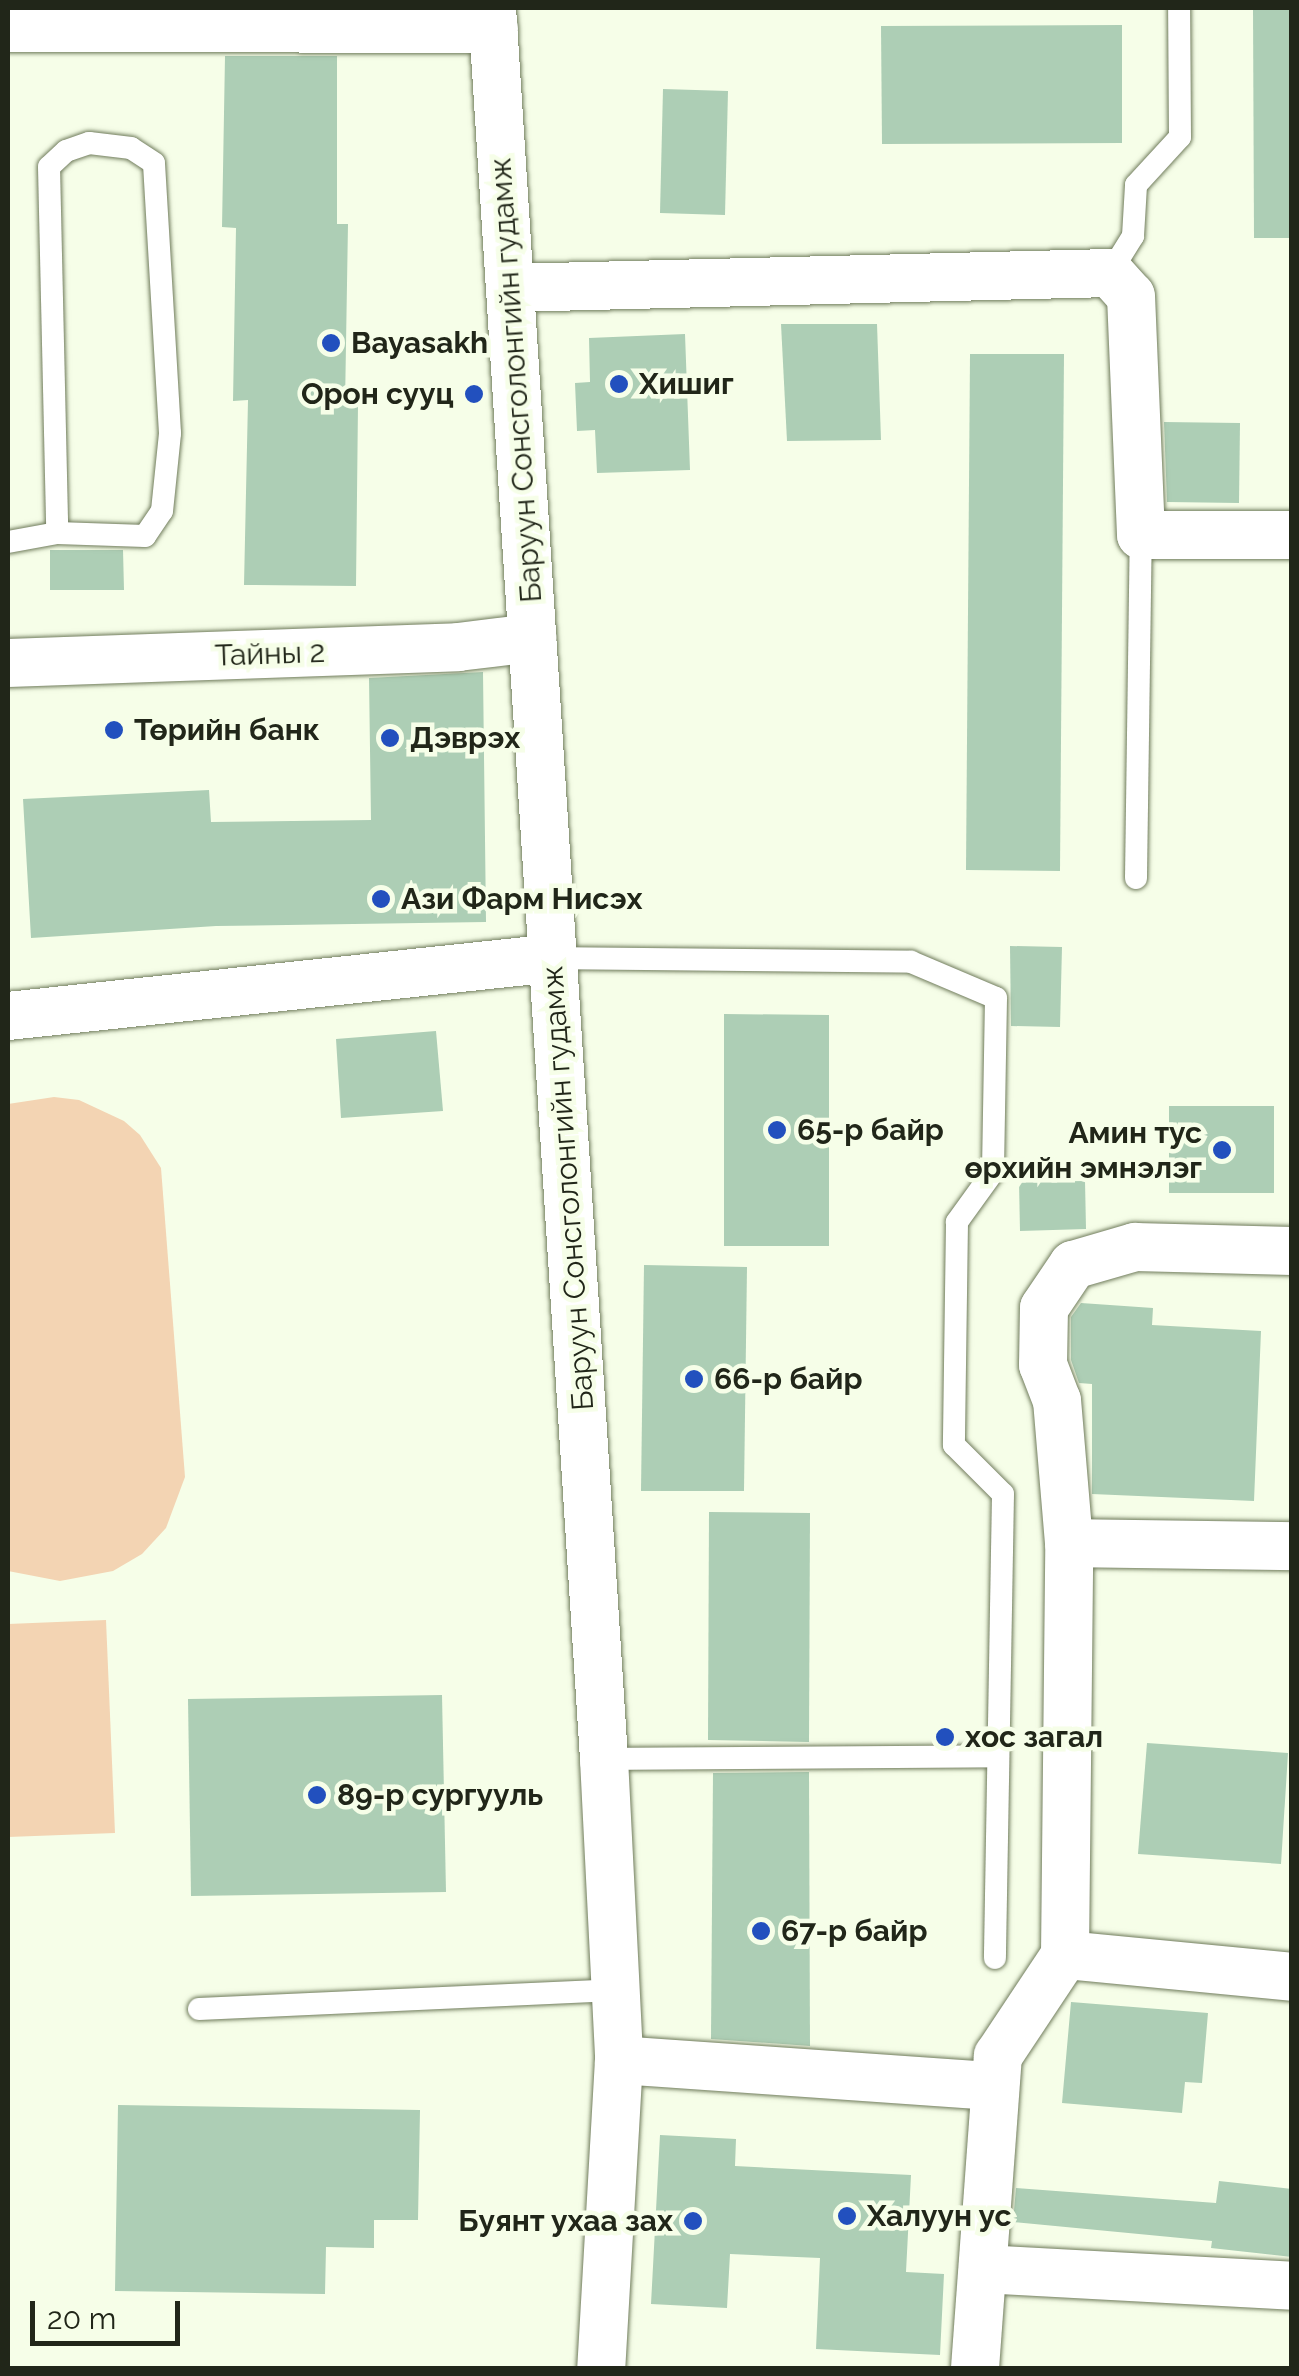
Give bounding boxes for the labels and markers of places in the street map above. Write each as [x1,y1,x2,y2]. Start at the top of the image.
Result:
place label: Bayasakh [351,325,488,361]
marker: Bayasakh [320,332,342,354]
place label: Хишиг [639,366,734,402]
marker: Хишиг [608,373,630,395]
place label: Орон сууц [301,376,454,412]
marker: Орон сууц [463,383,485,405]
place label: Төрийн банк [134,712,320,748]
marker: Төрийн банк [103,719,125,741]
place label: Дэврэх [410,720,520,756]
marker: Дэврэх [379,727,401,749]
place label: Ази Фарм Нисэх [401,881,642,917]
marker: Ази Фарм Нисэх [370,888,392,910]
place label: 65-р байр [797,1112,944,1148]
place label: Амин тус өрхийн эмнэлэг [964,1115,1202,1186]
marker: 65-р байр [766,1119,788,1141]
marker: Амин тус өрхийн эмнэлэг [1211,1139,1233,1161]
place label: 66-р байр [714,1361,862,1397]
marker: 66-р байр [683,1368,705,1390]
place label: хос загал [965,1719,1103,1755]
marker: хос загал [934,1726,956,1748]
place label: 89-р сургууль [337,1777,543,1813]
marker: 89-р сургууль [306,1784,328,1806]
place label: 67-р байр [781,1913,927,1949]
marker: 67-р байр [750,1920,772,1942]
place label: Халуун ус [867,2198,1012,2234]
place label: Буянт ухаа зах [458,2203,673,2239]
marker: Халуун ус [836,2205,858,2227]
marker: Буянт ухаа зах [682,2210,704,2232]

